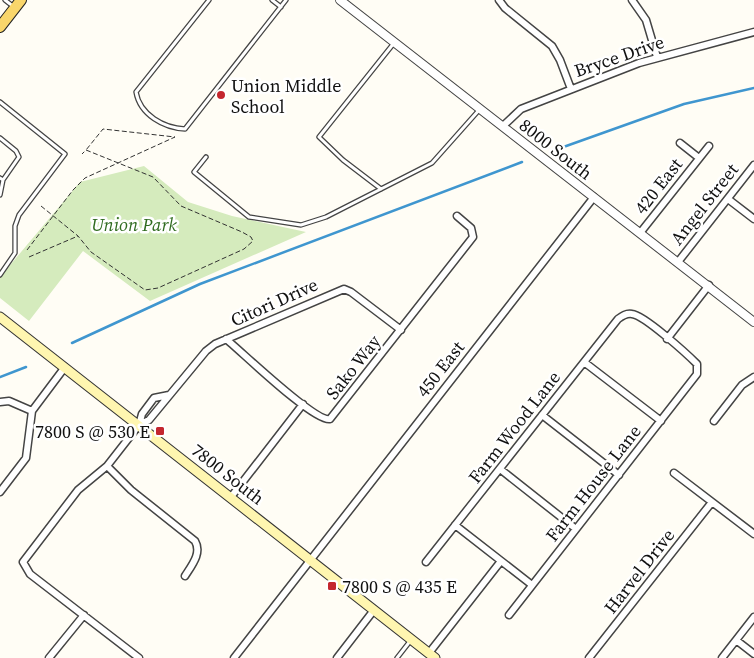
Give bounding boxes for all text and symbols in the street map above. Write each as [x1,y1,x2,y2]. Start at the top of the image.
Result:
street label: Bryce Drive [571,29,667,83]
place label: Union Middle School [231,73,341,119]
marker: Union Middle School [215,89,227,101]
street label: 8000 South [514,113,598,186]
street label: 420 East [628,153,688,219]
street label: Angel Street [664,158,744,250]
park label: Union Park [91,212,177,237]
street label: Citori Drive [226,272,322,332]
street label: Sako Way [320,329,387,405]
street label: 450 East [410,336,470,402]
street label: Farm Wood Lane [462,366,566,488]
place label: 7800 S @ 530 E [35,419,150,444]
street label: Farm House Lane [539,419,647,547]
marker: 7800 S @ 530 E [154,425,166,437]
street label: 7800 South [186,438,270,511]
street label: Harvel Drive [598,523,680,619]
place label: 7800 S @ 435 E [342,574,457,599]
marker: 7800 S @ 435 E [326,580,338,592]

